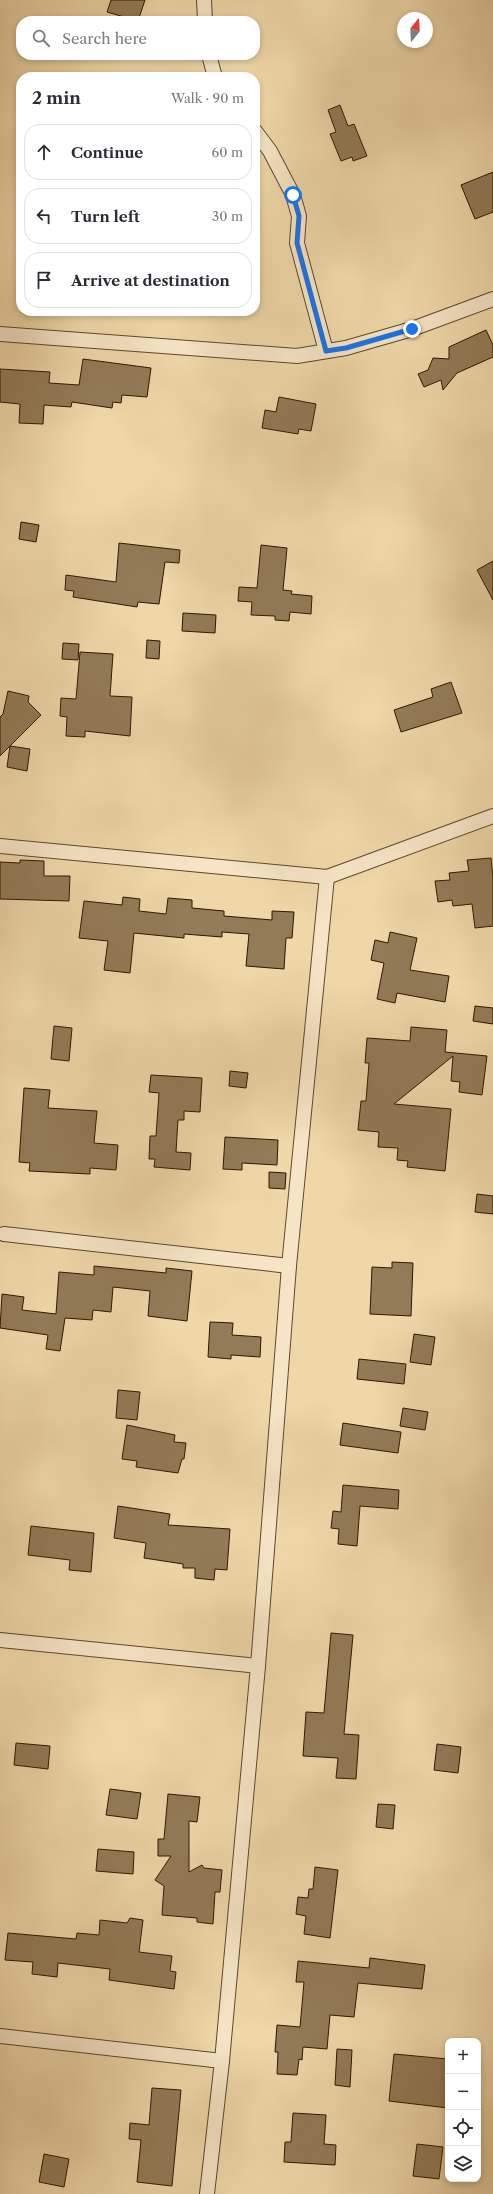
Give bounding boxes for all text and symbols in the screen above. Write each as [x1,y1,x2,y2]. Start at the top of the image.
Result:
north arrow [397,12,433,48]
search box [16,16,260,60]
icon: search [30,27,52,49]
text: Search here [62,29,147,48]
text: 2 min [32,88,81,108]
text: Walk · 90 m [171,90,244,106]
icon: ahead [33,141,55,163]
text: Continue [71,143,143,162]
text: 60 m [212,144,243,160]
route start [284,186,302,204]
icon: left [33,205,55,227]
text: Turn left [71,207,140,226]
text: 30 m [212,208,243,224]
icon: arrive [33,269,55,291]
text: Arrive at destination [71,271,230,290]
route end [403,320,421,338]
map controls [445,2038,481,2182]
button: + [445,2038,481,2074]
button: − [445,2074,481,2110]
button: locate [445,2110,481,2146]
button: layers [445,2146,481,2182]

